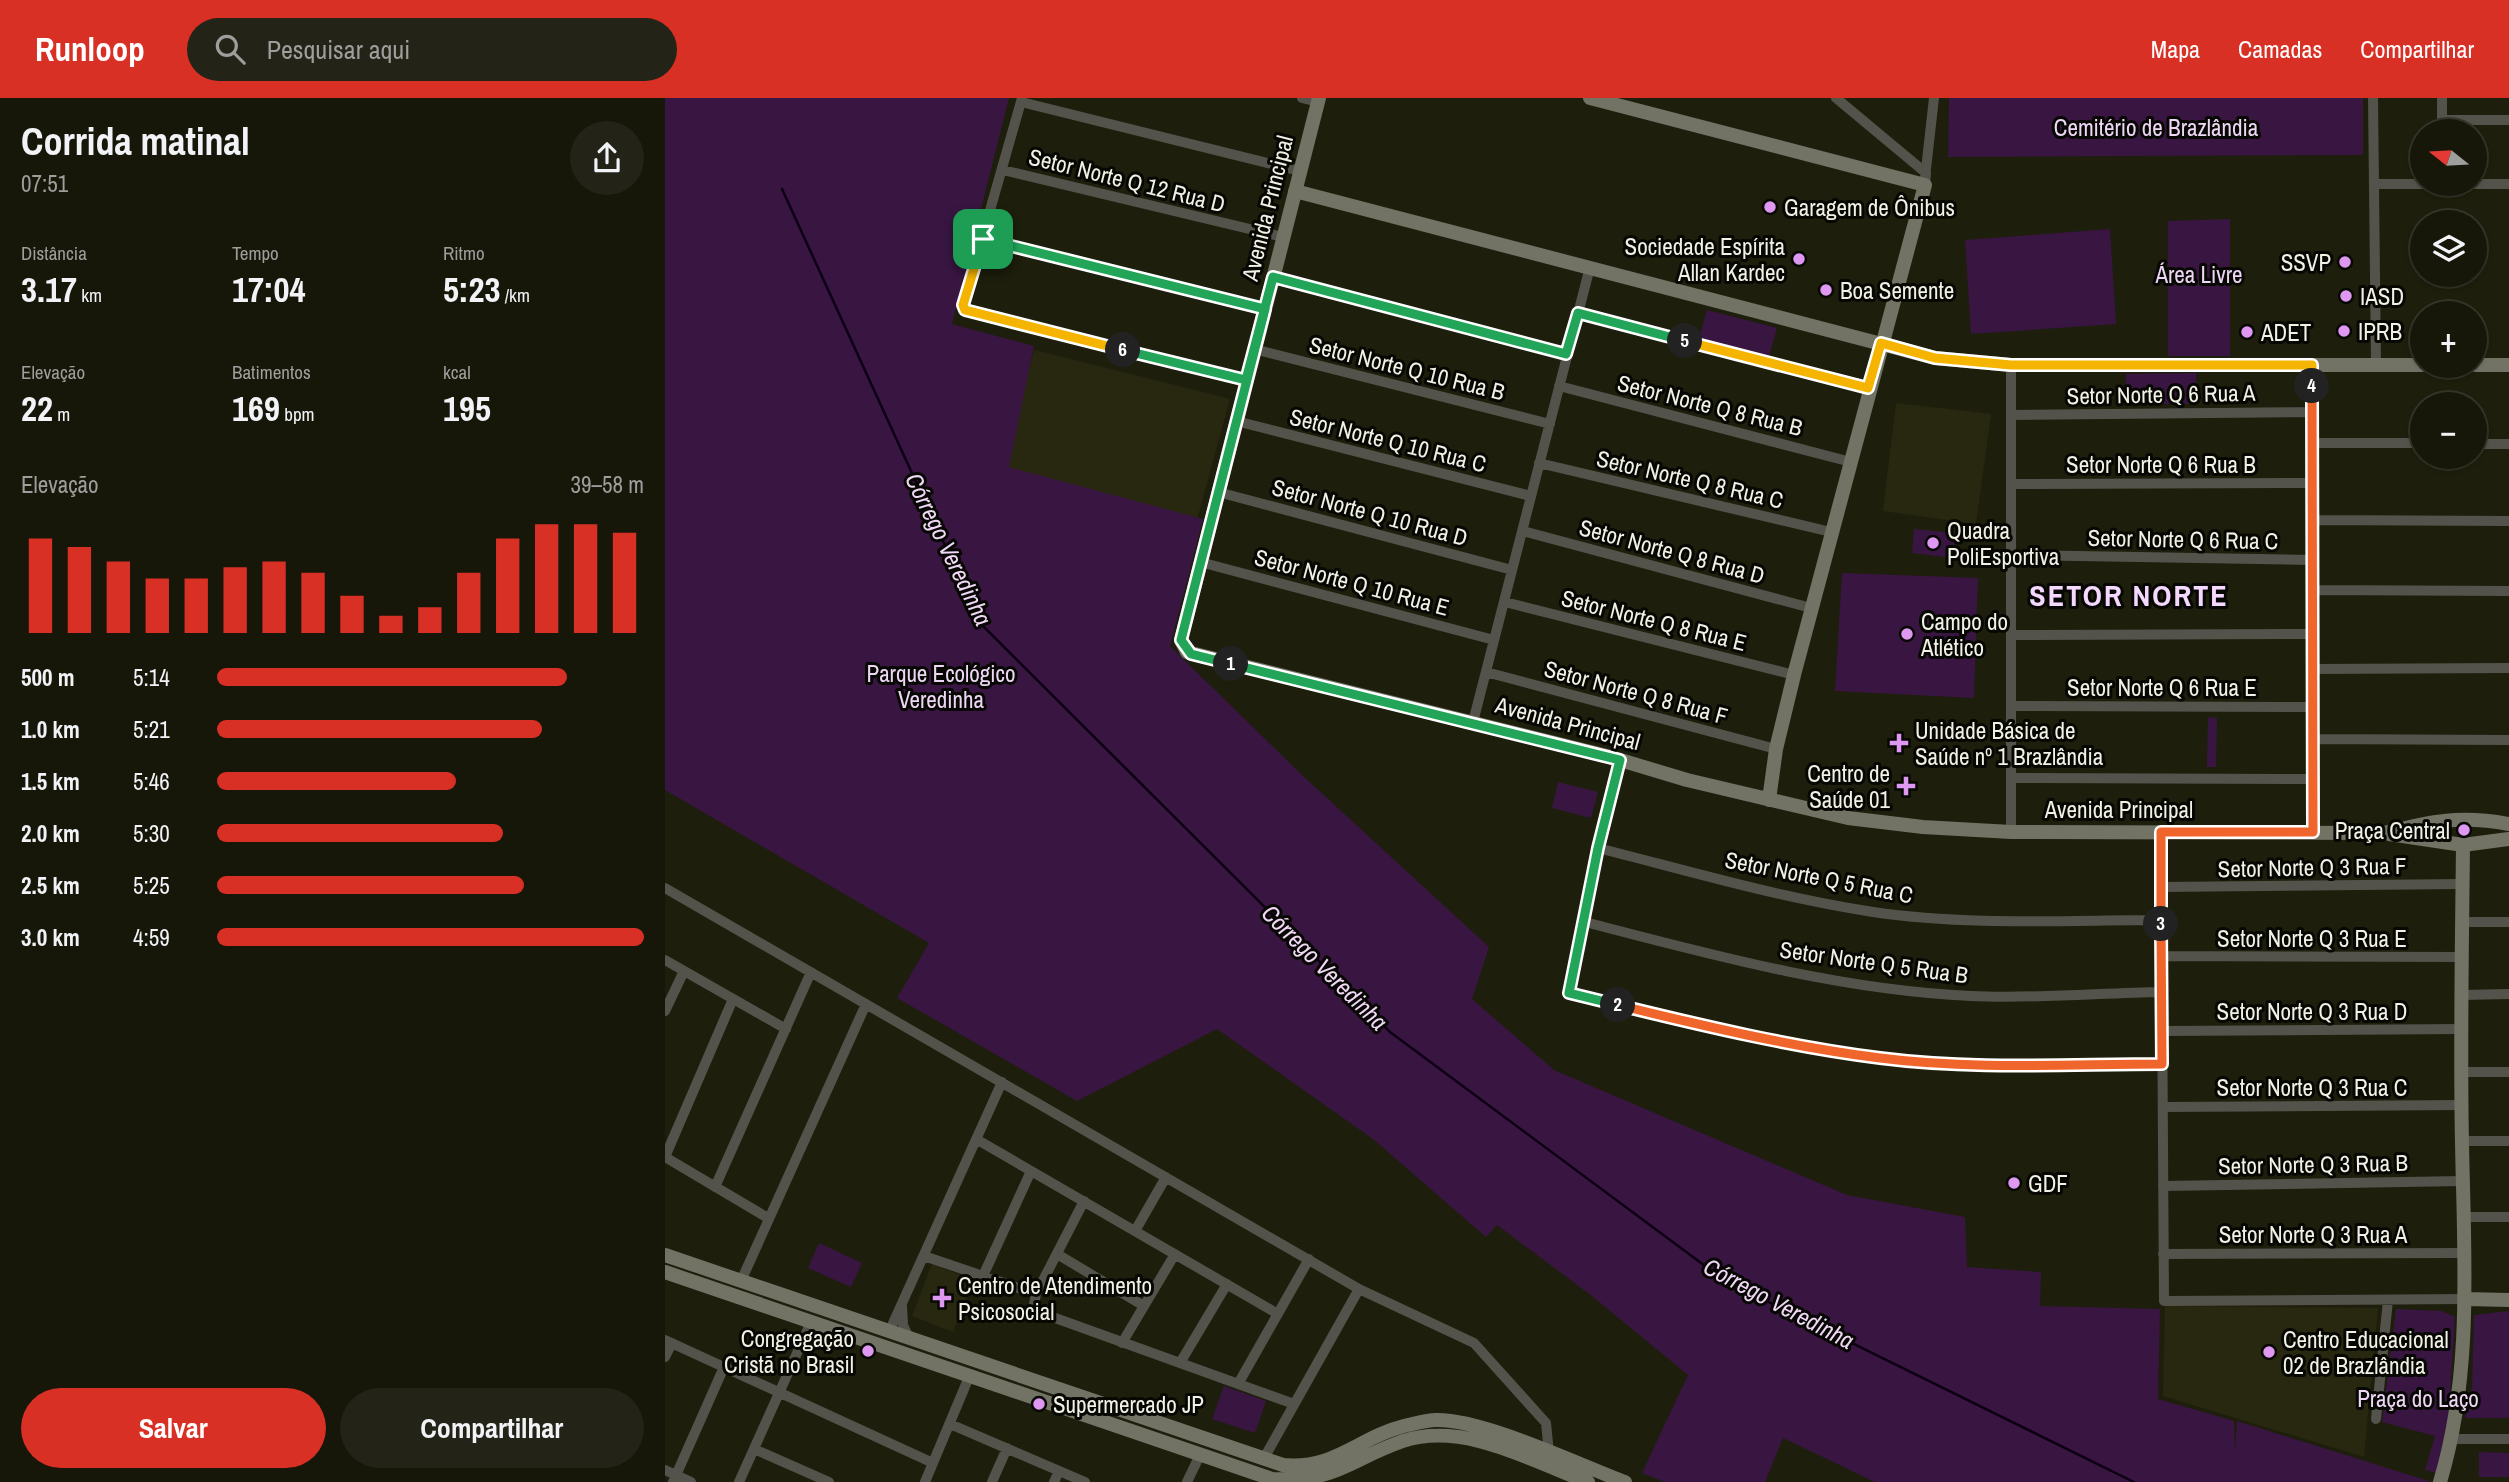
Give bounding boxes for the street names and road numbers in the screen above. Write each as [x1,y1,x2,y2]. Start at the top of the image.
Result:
street label: Avenida Principal [1234,132,1300,285]
street label: Setor Norte Q 12 Rua D [1026,141,1228,219]
street label: Setor Norte Q 10 Rua B [1306,329,1508,407]
street label: Setor Norte Q 8 Rua B [1614,367,1806,443]
street label: Setor Norte Q 6 Rua A [2066,377,2256,411]
street label: Setor Norte Q 10 Rua C [1287,401,1489,479]
street label: Setor Norte Q 8 Rua C [1594,442,1786,516]
street label: Setor Norte Q 6 Rua B [2066,449,2256,480]
street label: Setor Norte Q 10 Rua D [1269,471,1471,553]
street label: Setor Norte Q 8 Rua D [1576,511,1768,591]
street label: Setor Norte Q 6 Rua C [2087,522,2279,556]
street label: Setor Norte Q 10 Rua E [1251,541,1453,623]
street label: Setor Norte Q 8 Rua E [1558,582,1750,658]
street label: Setor Norte Q 8 Rua F [1541,653,1731,731]
street label: Setor Norte Q 6 Rua E [2067,672,2257,703]
street label: Avenida Principal [1491,689,1644,757]
street label: Avenida Principal [2044,794,2193,825]
street label: Setor Norte Q 5 Rua C [1722,844,1916,910]
street label: Setor Norte Q 3 Rua F [2217,850,2407,884]
street label: Setor Norte Q 3 Rua E [2217,923,2407,954]
street label: Setor Norte Q 5 Rua B [1778,933,1970,991]
street label: Setor Norte Q 3 Rua D [2217,996,2407,1027]
street label: Setor Norte Q 3 Rua C [2217,1072,2407,1103]
street label: Setor Norte Q 3 Rua B [2218,1147,2408,1181]
street label: Setor Norte Q 3 Rua A [2219,1219,2408,1250]

